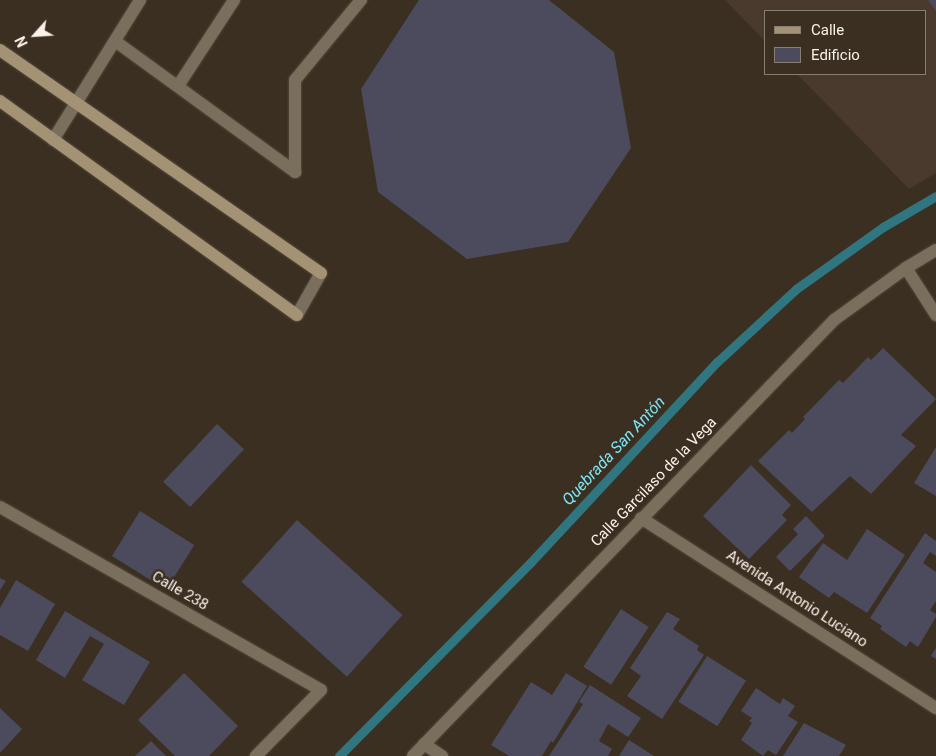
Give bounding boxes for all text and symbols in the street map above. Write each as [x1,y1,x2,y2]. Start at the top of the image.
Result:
north arrow [10,10,60,60]
legend [764,10,926,75]
text: Calle [811,21,844,39]
text: N [12,34,31,50]
text: Edificio [811,46,860,64]
water label: Quebrada San Antón [559,393,669,509]
street label: Calle Garcilaso de la Vega [587,414,721,550]
street label: Avenida Antonio Luciano [723,547,871,651]
street label: Calle 238 [149,568,211,614]

